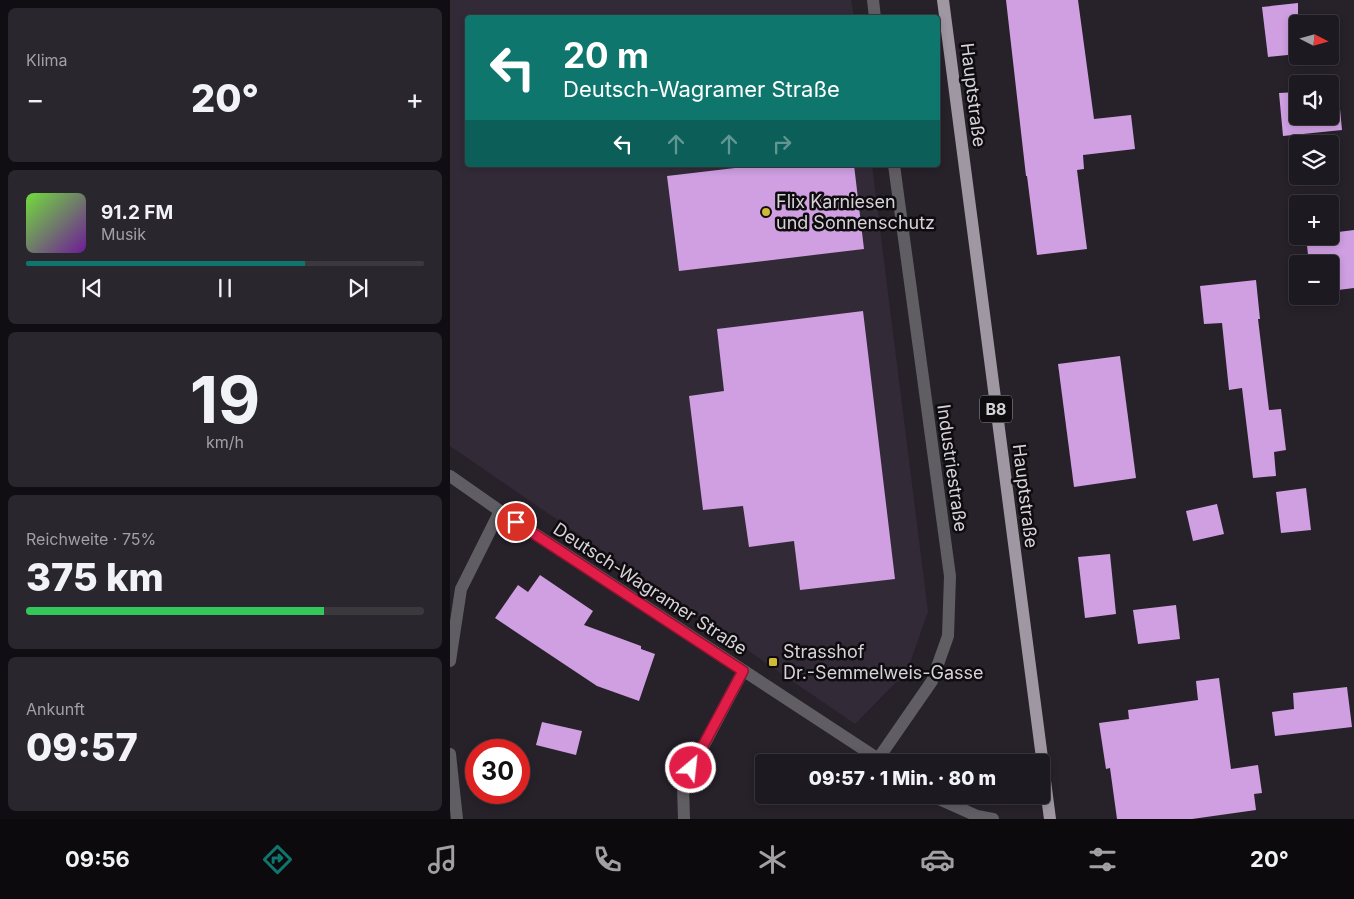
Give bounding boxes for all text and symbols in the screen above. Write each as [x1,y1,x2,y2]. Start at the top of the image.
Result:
north arrow [1289,15,1339,65]
map controls [1289,15,1339,305]
text: 20 m [563,34,649,76]
icon: left [480,35,545,100]
street label: Hauptstraße [957,42,990,148]
text: Klima [26,50,68,70]
text: 20° [191,75,259,121]
button: sound [1289,75,1339,125]
text: Deutsch-Wagramer Straße [563,76,840,102]
text: − [26,82,45,116]
text: + [405,82,424,116]
icon: left [609,130,637,158]
icon: ahead [662,130,690,158]
icon: ahead [715,130,743,158]
icon: right [768,130,796,158]
button: layers [1289,135,1339,185]
place label: Flix Karniesen und Sonnenschutz [776,191,935,233]
button: + [1289,195,1339,245]
text: 91.2 FM [101,201,173,224]
marker: Flix Karniesen und Sonnenschutz [760,206,772,218]
text: Musik [101,224,146,244]
button: − [1289,255,1339,305]
icon: previous [78,274,106,302]
icon: pause [211,274,239,302]
icon: next [344,274,372,302]
text: 19 [190,360,260,439]
road number: B8 [980,396,1012,422]
street label: Industriestraße [933,403,972,533]
text: km/h [206,432,244,452]
street label: Hauptstraße [1009,443,1042,549]
pin [495,501,537,543]
icon: arrive [502,508,530,536]
street label: Deutsch-Wagramer Straße [550,518,751,659]
text: Reichweite · 75% [26,529,156,549]
text: 375 km [26,554,164,600]
place label: Strasshof Dr.-Semmelweis-Gasse [783,641,984,683]
marker: Strasshof Dr.-Semmelweis-Gasse [767,656,779,668]
text: Ankunft [26,699,85,719]
text: 09:57 [26,724,138,770]
speed limit sign: 30 [465,739,530,804]
position arrow [664,741,716,793]
text: 09:57 · 1 Min. · 80 m [809,767,996,790]
icon: directions [260,842,295,877]
icon: music [425,842,460,877]
icon: phone [590,842,625,877]
icon: climate [755,842,790,877]
icon: car [920,842,955,877]
icon: filters [1085,842,1120,877]
text: 09:56 [65,846,130,872]
text: 20° [1250,846,1289,872]

